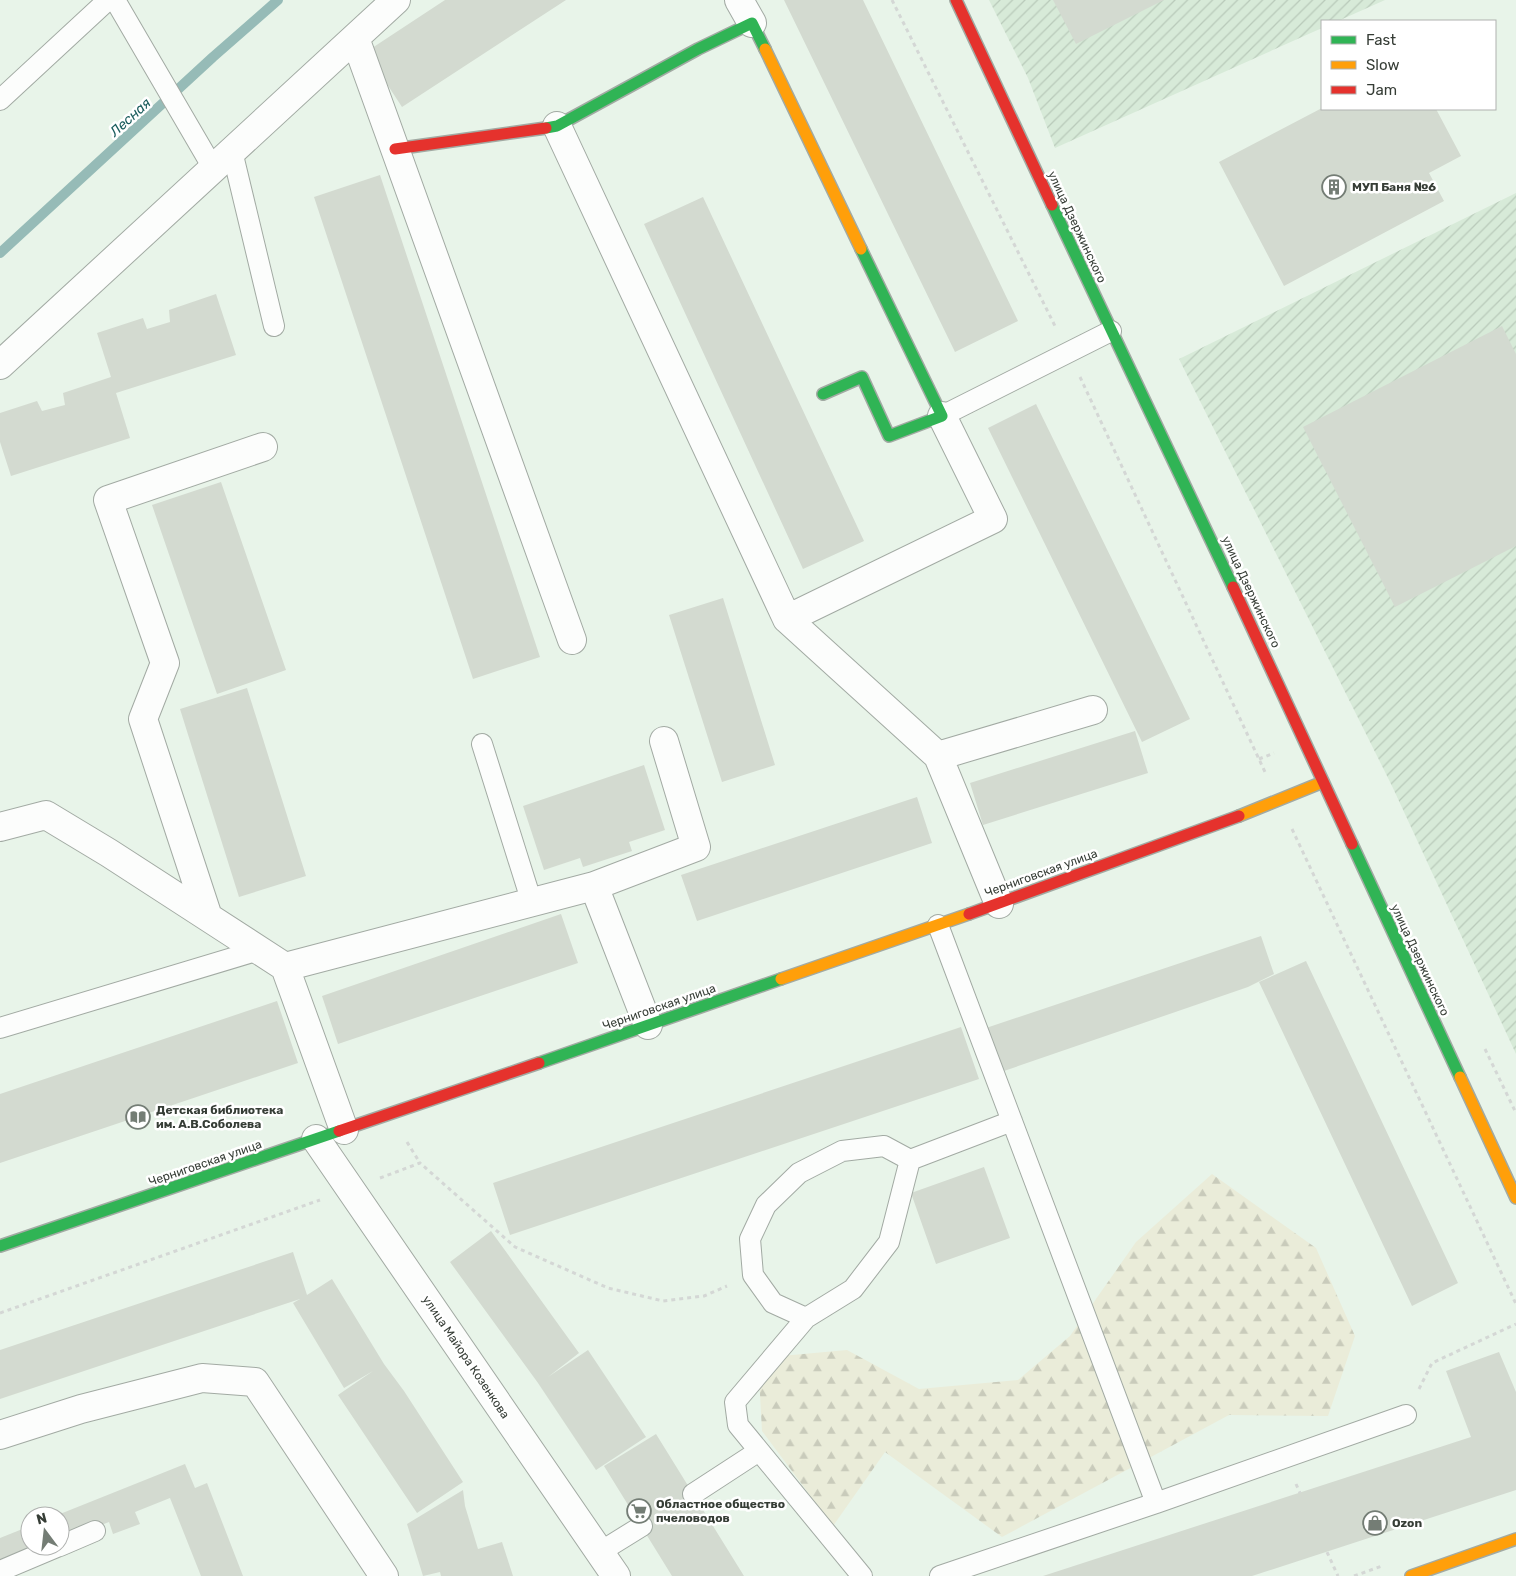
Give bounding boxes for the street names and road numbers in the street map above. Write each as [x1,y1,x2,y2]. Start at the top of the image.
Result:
street label: улица Дзержинского [1045,169,1109,285]
street label: улица Дзержинского [1219,534,1283,650]
street label: Черниговская улица [983,846,1099,900]
street label: улица Дзержинского [1388,902,1452,1018]
street label: Черниговская улица [601,981,717,1033]
street label: Черниговская улица [147,1137,263,1189]
street label: улица Майора Козенкова [420,1293,512,1421]

